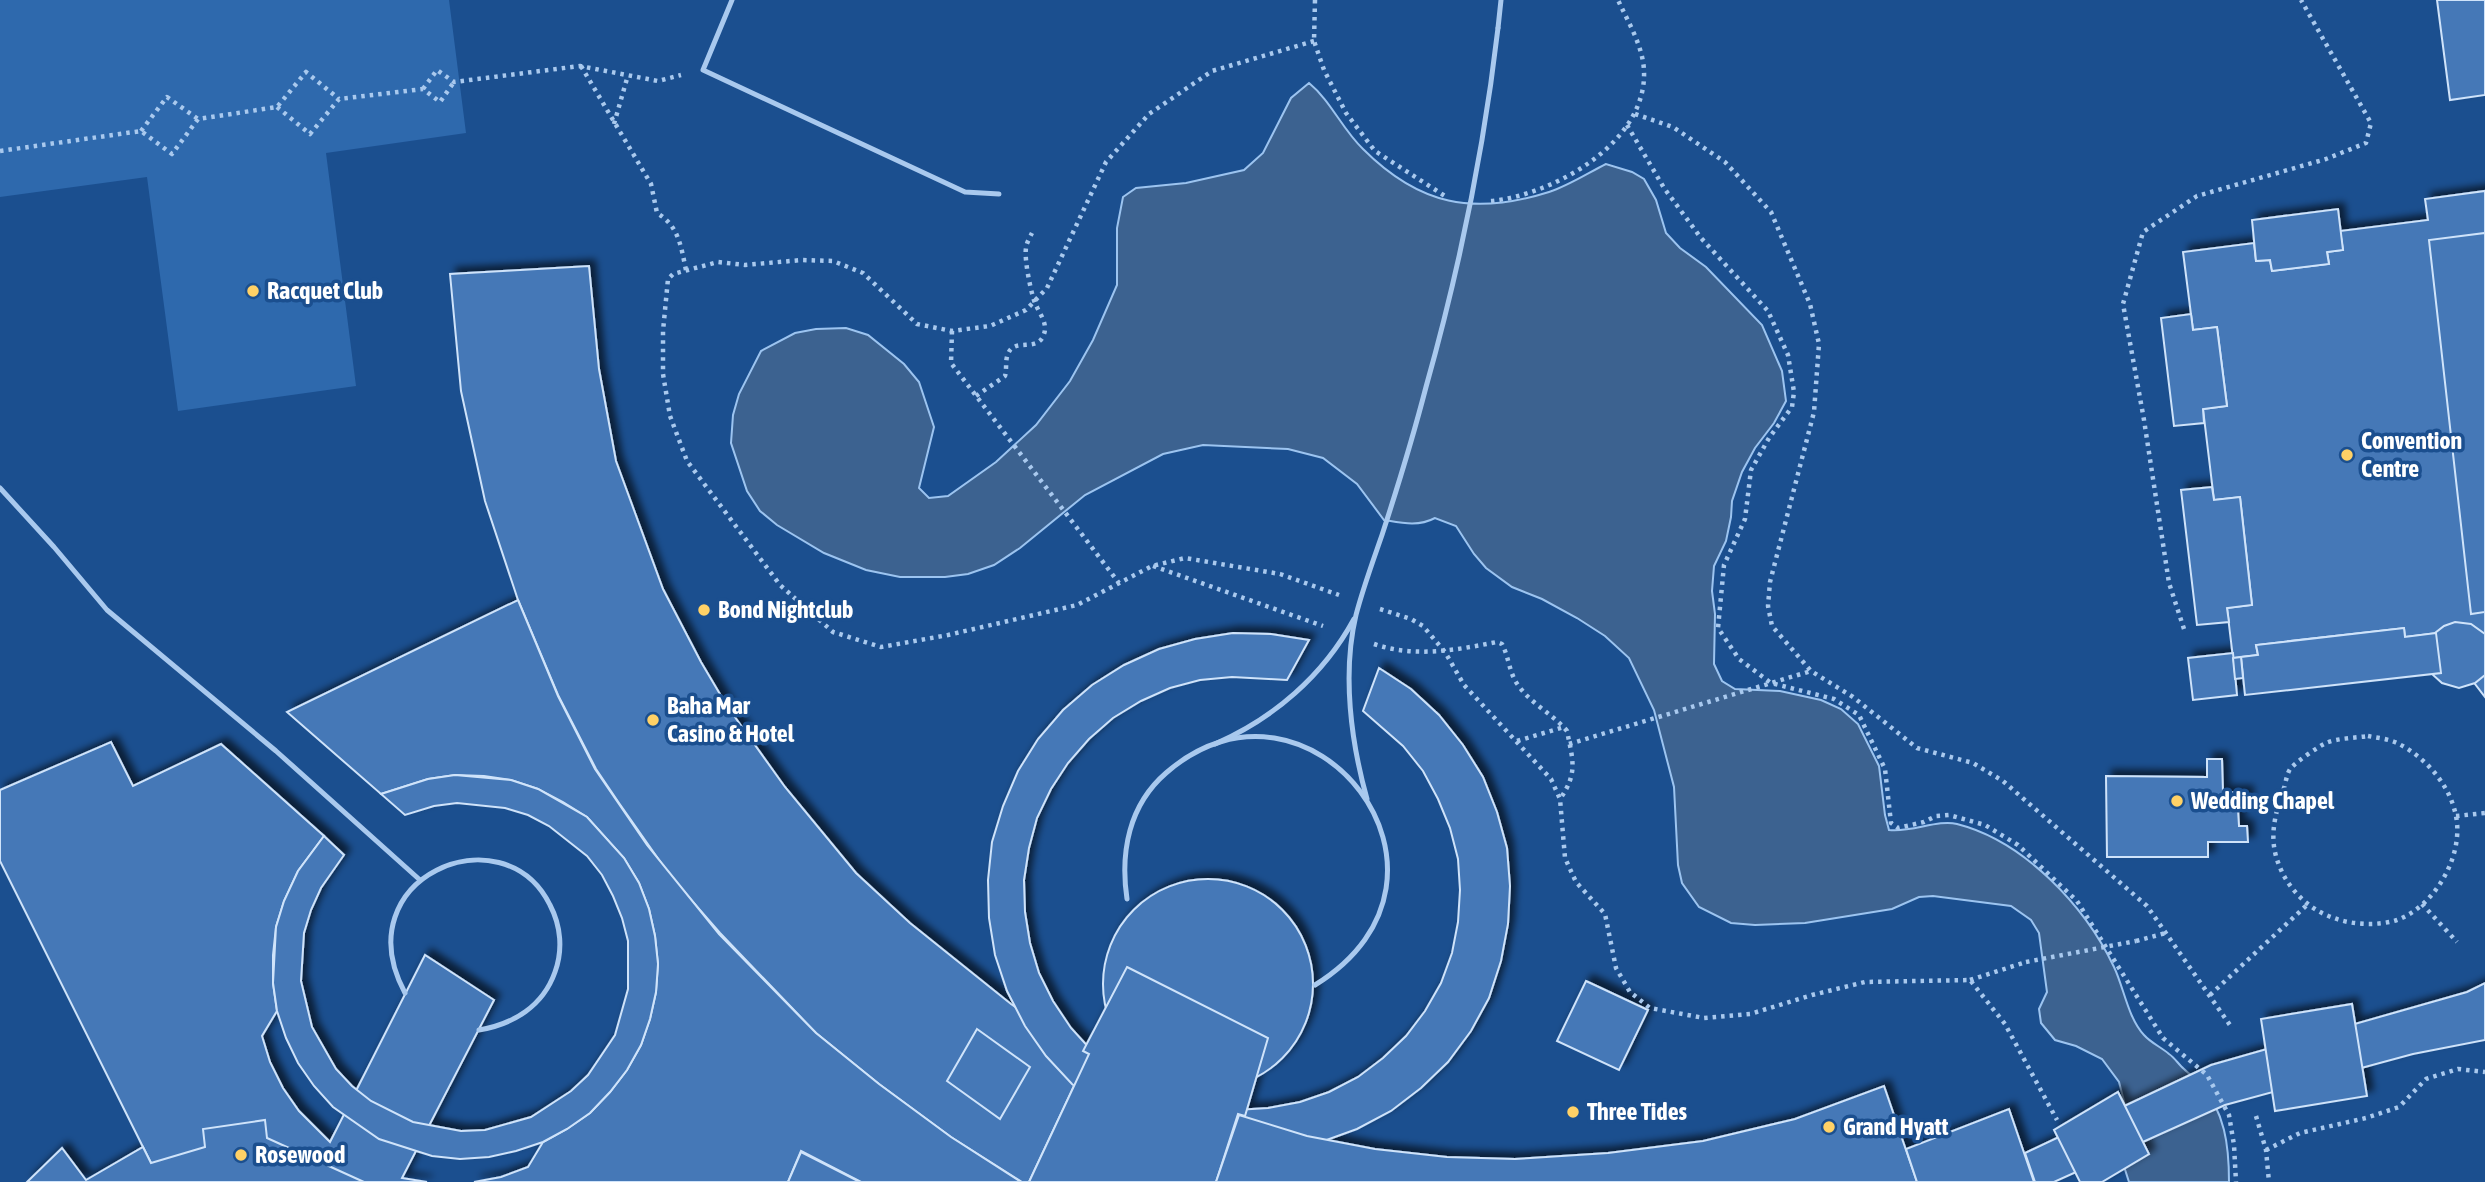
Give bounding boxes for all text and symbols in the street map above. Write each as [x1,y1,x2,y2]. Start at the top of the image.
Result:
place label: Racquet Club [267,277,383,304]
marker: Racquet Club [245,283,261,299]
place label: Convention Centre [2361,427,2462,482]
marker: Convention Centre [2339,447,2355,463]
place label: Bond Nightclub [718,596,853,623]
marker: Bond Nightclub [696,602,712,618]
place label: Baha Mar Casino & Hotel [667,692,795,747]
marker: Baha Mar Casino & Hotel [645,712,661,728]
place label: Wedding Chapel [2190,787,2335,814]
marker: Wedding Chapel [2169,793,2185,809]
place label: Three Tides [1587,1098,1688,1125]
marker: Three Tides [1565,1104,1581,1120]
place label: Grand Hyatt [1843,1113,1948,1140]
marker: Grand Hyatt [1821,1119,1837,1135]
place label: Rosewood [255,1141,345,1168]
marker: Rosewood [233,1147,249,1163]

